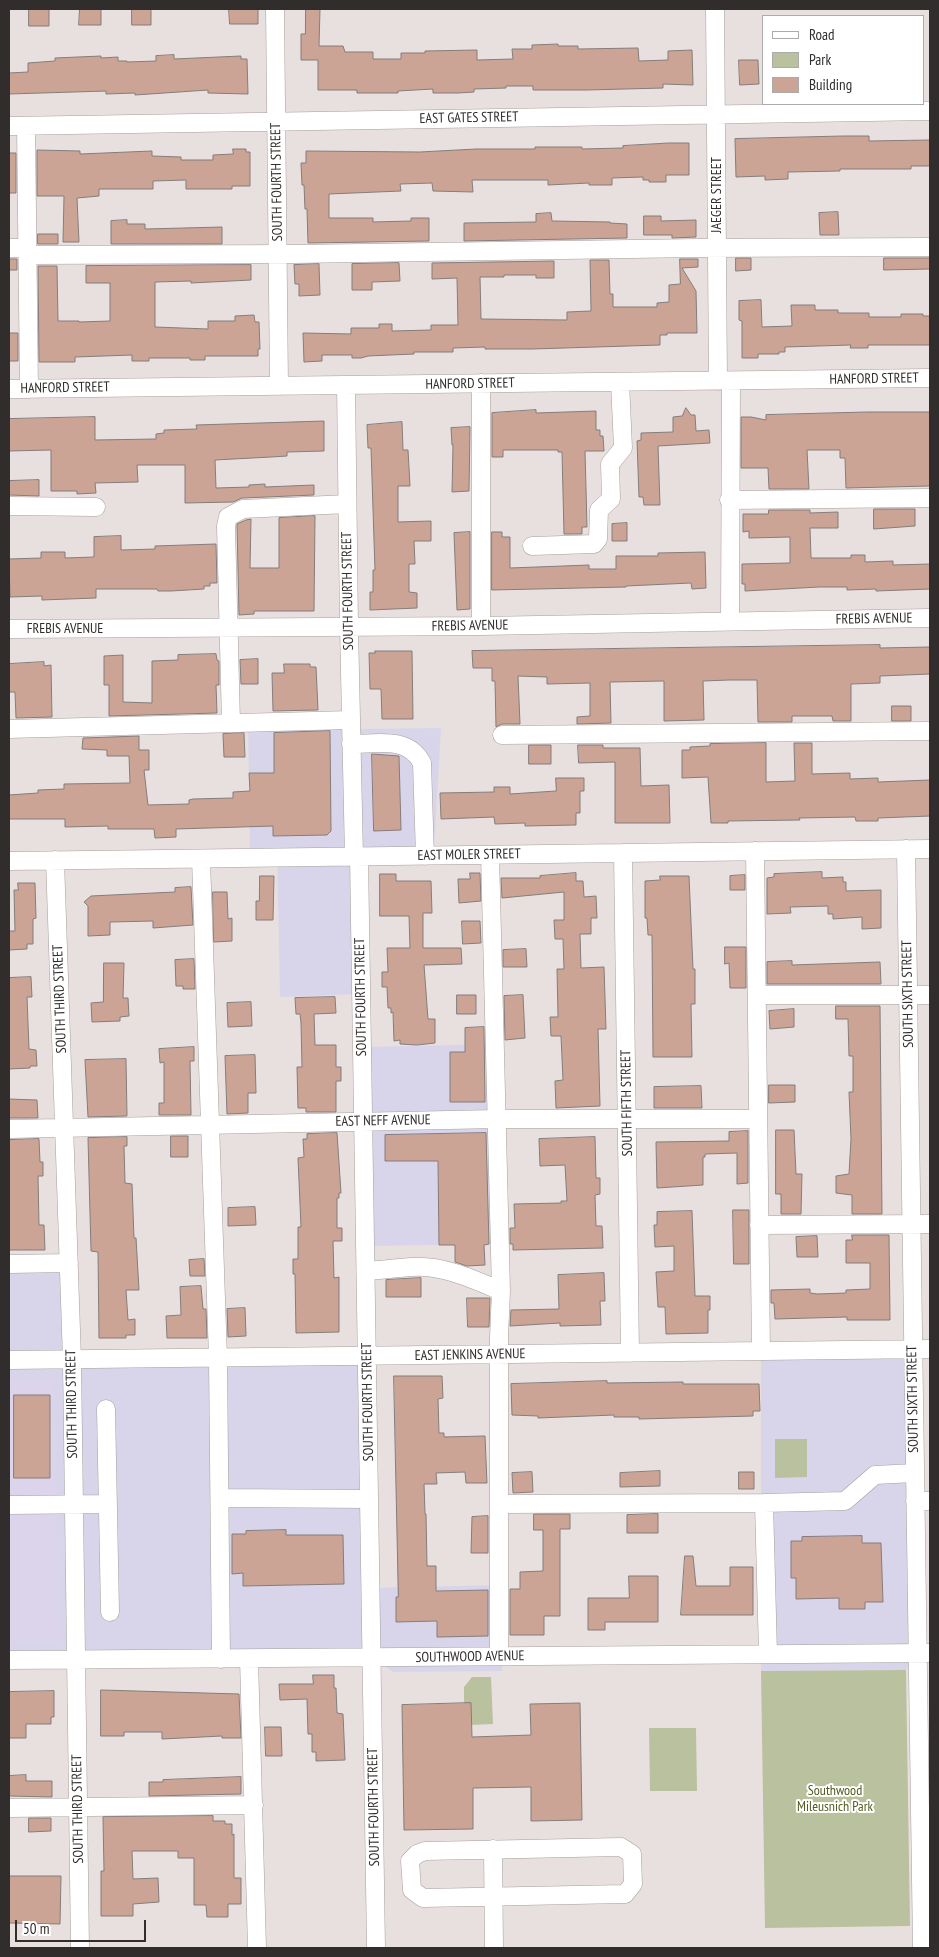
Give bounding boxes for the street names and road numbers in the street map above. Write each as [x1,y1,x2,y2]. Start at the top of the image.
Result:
street label: EAST GATES STREET [419,109,519,127]
street label: SOUTH FOURTH STREET [268,123,286,241]
street label: JAEGER STREET [709,157,725,233]
street label: HANFORD STREET [829,370,919,388]
street label: HANFORD STREET [425,375,515,393]
street label: HANFORD STREET [20,379,110,397]
street label: SOUTH FOURTH STREET [339,532,357,650]
street label: FREBIS AVENUE [835,610,913,628]
street label: FREBIS AVENUE [431,617,509,635]
street label: FREBIS AVENUE [27,621,103,637]
street label: EAST MOLER STREET [417,846,521,864]
street label: SOUTH FOURTH STREET [352,938,370,1056]
street label: SOUTH SIXTH STREET [899,940,917,1048]
street label: SOUTH THIRD STREET [50,944,70,1054]
street label: SOUTH FIFTH STREET [618,1050,636,1156]
street label: EAST NEFF AVENUE [335,1112,431,1130]
street label: SOUTH FOURTH STREET [359,1343,377,1461]
street label: SOUTH SIXTH STREET [904,1345,922,1453]
street label: EAST JENKINS AVENUE [414,1346,526,1364]
street label: SOUTH THIRD STREET [63,1349,81,1459]
street label: SOUTHWOOD AVENUE [415,1648,525,1666]
street label: SOUTH FOURTH STREET [365,1748,383,1866]
street label: SOUTH THIRD STREET [69,1754,87,1864]

